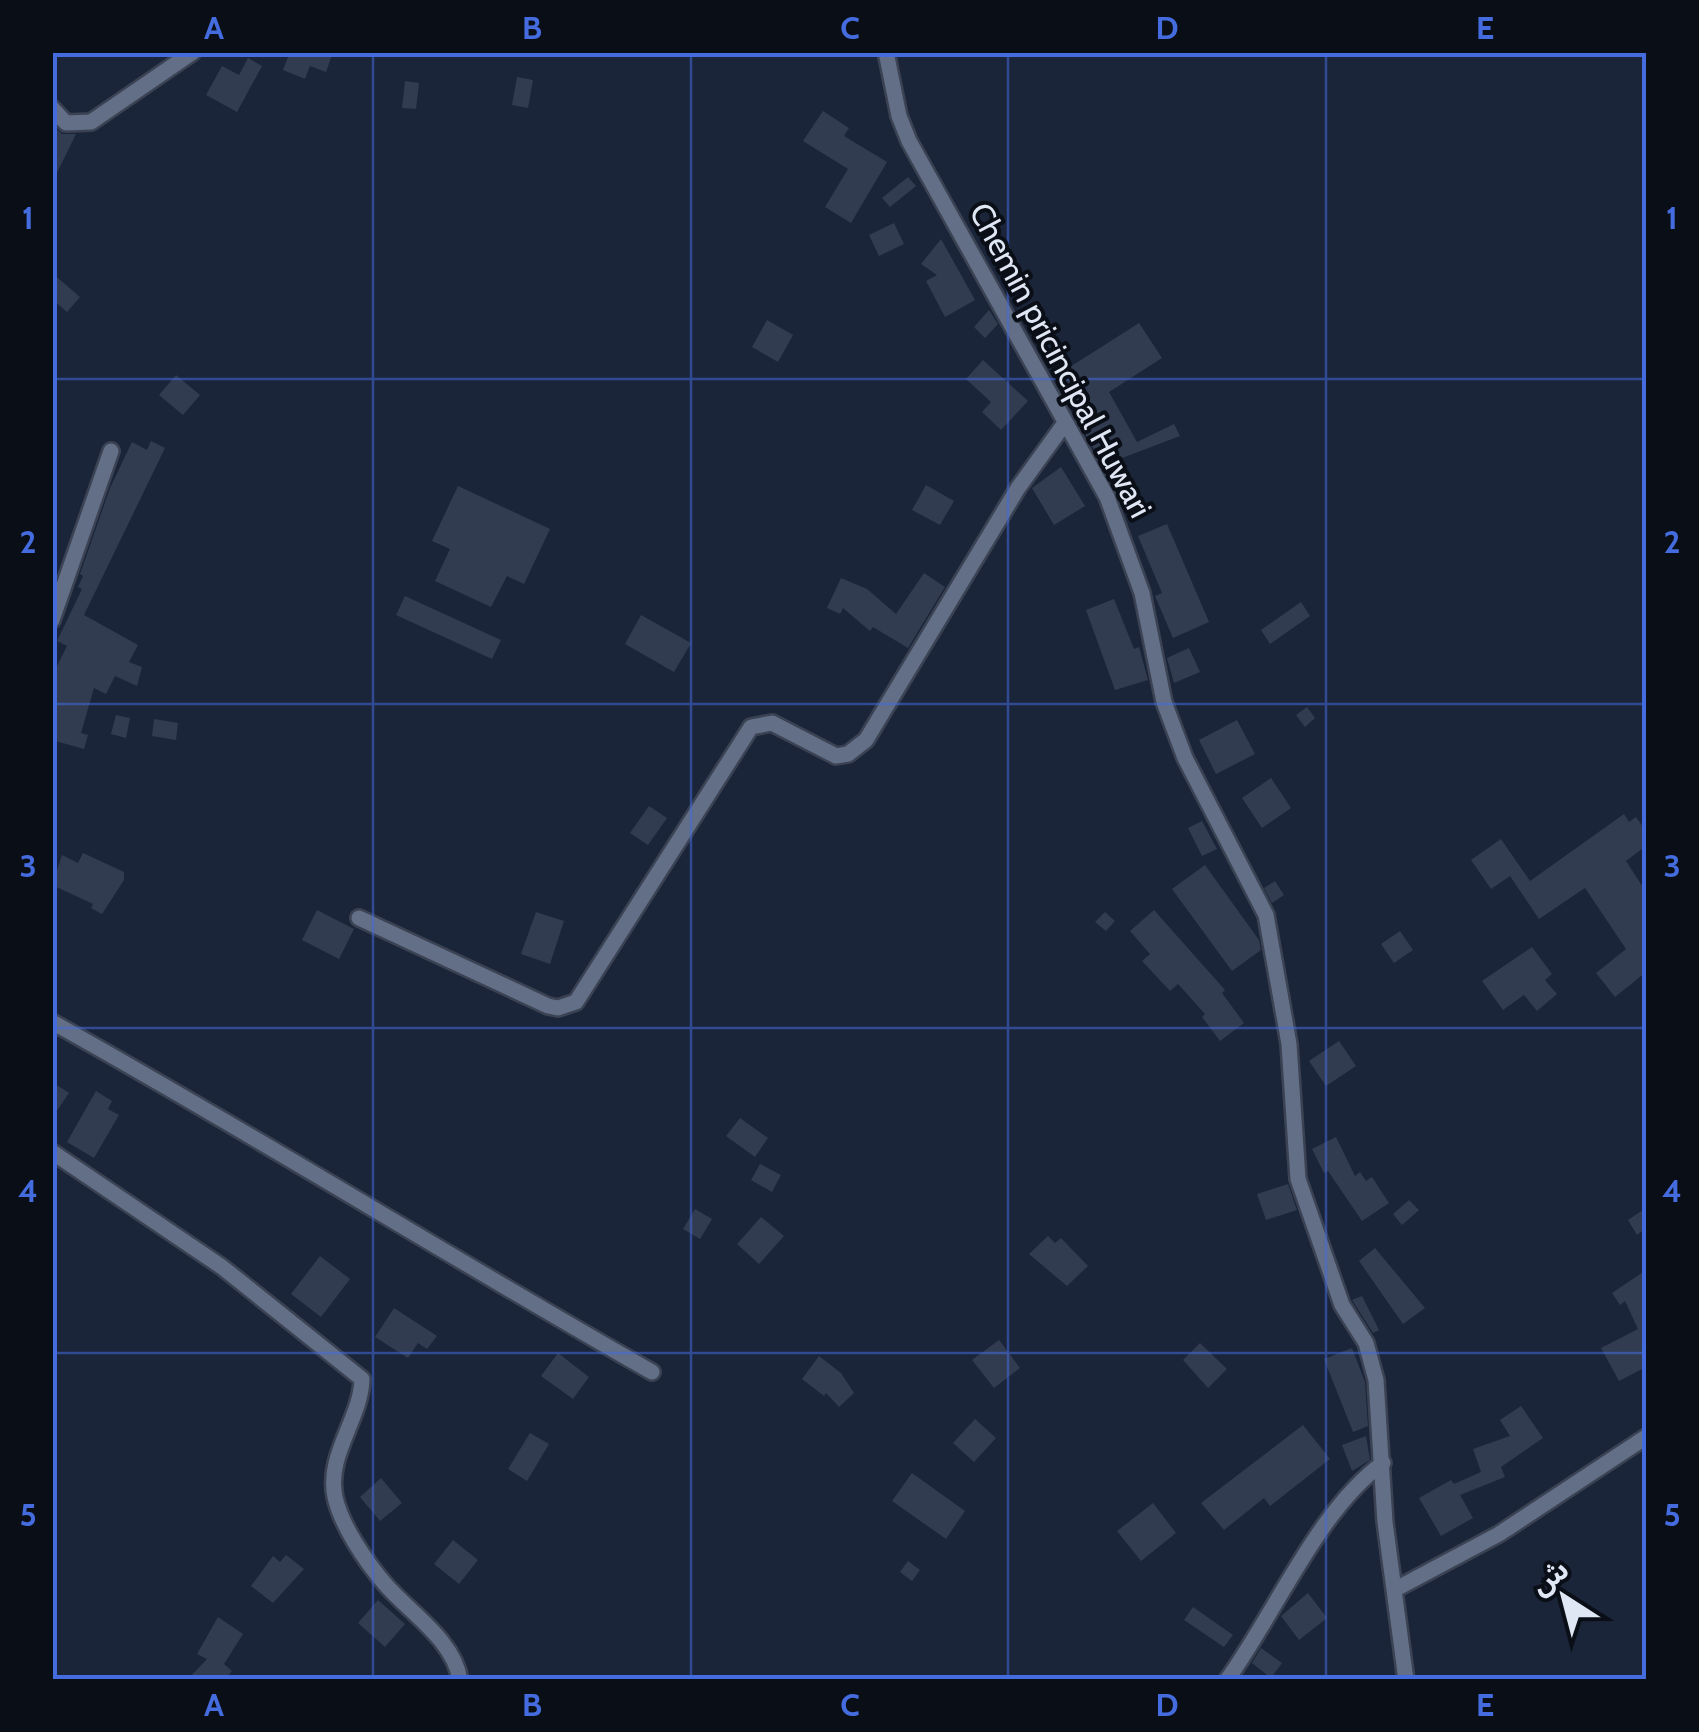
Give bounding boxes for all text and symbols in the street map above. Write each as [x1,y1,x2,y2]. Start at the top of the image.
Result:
text: A [204,8,224,47]
text: B [522,8,542,47]
text: C [840,8,860,47]
text: D [1155,8,1179,47]
text: E [1476,8,1494,47]
street label: Chemin pricincipal Huwari [961,196,1161,524]
text: 1 [22,198,34,237]
text: 1 [1666,198,1678,237]
text: 2 [20,522,36,561]
text: 2 [1664,522,1680,561]
text: 3 [19,846,37,885]
text: 3 [1663,846,1681,885]
text: 4 [18,1171,38,1210]
text: 4 [1662,1171,1682,1210]
text: 5 [19,1495,37,1534]
text: 5 [1663,1495,1681,1534]
north arrow [1514,1547,1614,1647]
text: ش [1524,1552,1575,1602]
text: A [204,1685,224,1724]
text: B [522,1685,542,1724]
text: C [840,1685,860,1724]
text: D [1155,1685,1179,1724]
text: E [1476,1685,1494,1724]

